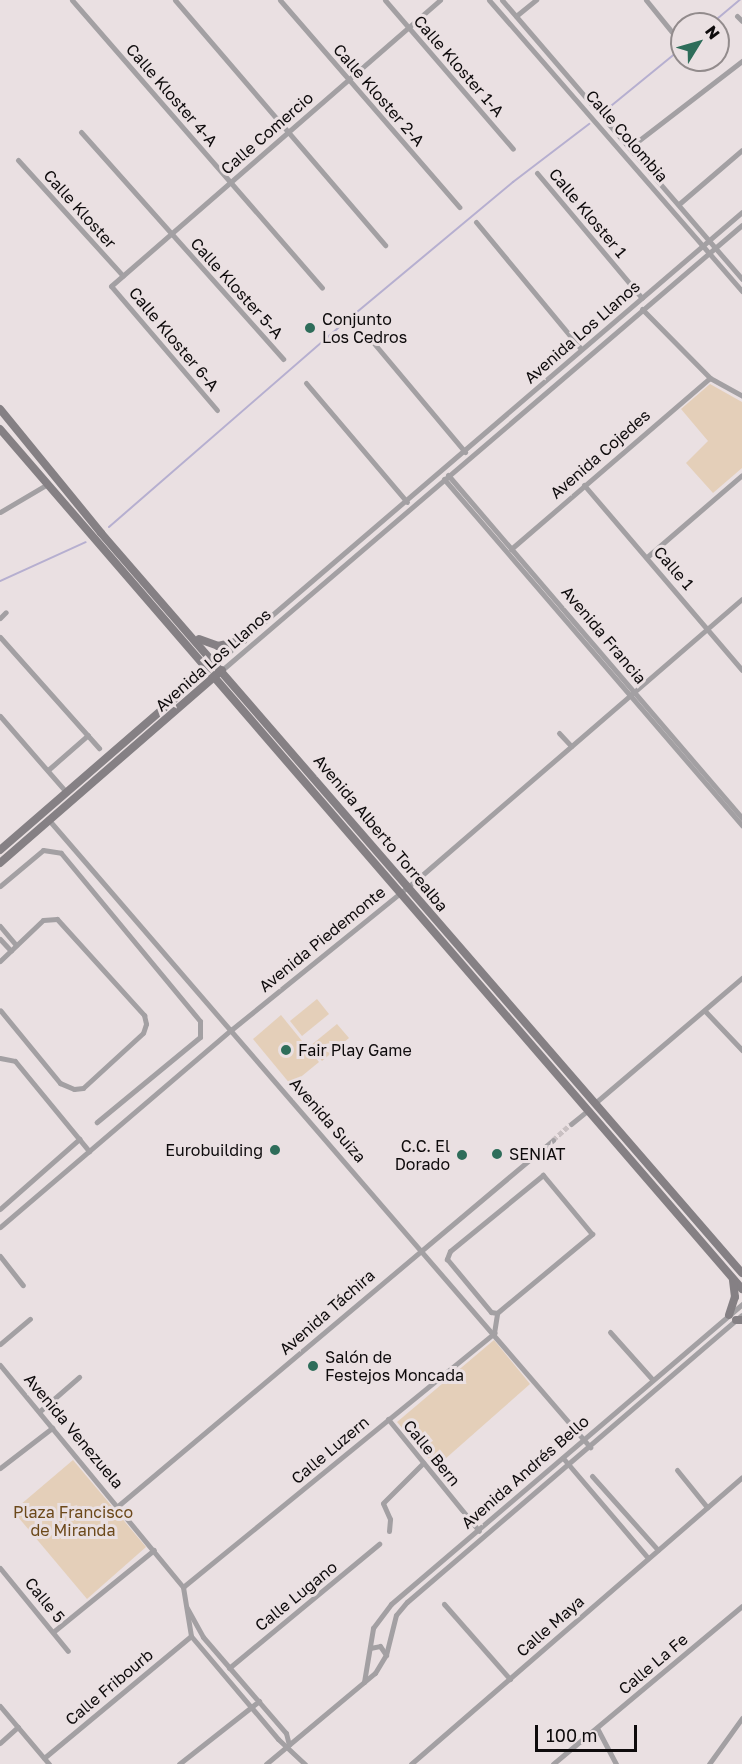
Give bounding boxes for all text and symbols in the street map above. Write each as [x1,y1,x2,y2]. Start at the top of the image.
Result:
street label: Calle Kloster 1-A [410,12,508,120]
north arrow [670,12,730,72]
text: N [701,21,724,43]
street label: Calle Kloster 4-A [122,40,222,150]
street label: Calle Kloster 2-A [329,40,429,150]
street label: Calle Colombia [582,86,672,186]
street label: Calle Comercio [217,88,317,178]
street label: Calle Kloster 1 [545,164,631,262]
street label: Calle Kloster [40,166,120,252]
street label: Calle Kloster 5-A [187,234,287,342]
street label: Avenida Los Llanos [520,277,644,387]
street label: Calle Kloster 6-A [125,283,223,395]
place label: Conjunto Los Cedros [322,309,407,347]
marker: Conjunto Los Cedros [303,321,317,335]
street label: Avenida Cojedes [546,405,654,503]
street label: Calle 1 [650,542,698,594]
street label: Avenida Francia [558,582,650,688]
street label: Avenida Los Llanos [151,605,275,715]
street label: Avenida Alberto Torrealba [310,751,452,915]
street label: Avenida Piedemonte [255,882,389,996]
place label: Fair Play Game [298,1040,412,1060]
marker: Fair Play Game [279,1043,293,1057]
street label: Avenida Suiza [286,1074,370,1166]
place label: C.C. El Dorado [395,1136,450,1174]
place label: Eurobuilding [165,1140,263,1160]
marker: Eurobuilding [268,1143,282,1157]
place label: SENIAT [509,1144,566,1164]
marker: SENIAT [490,1147,504,1161]
marker: C.C. El Dorado [455,1148,469,1162]
street label: Avenida Táchira [275,1265,379,1359]
place label: Salón de Festejos Moncada [325,1347,464,1385]
marker: Salón de Festejos Moncada [306,1359,320,1373]
street label: Avenida Venezuela [20,1370,128,1492]
street label: Avenida Andrés Bello [457,1411,593,1533]
street label: Calle Luzern [287,1412,373,1488]
street label: Calle Bern [400,1416,464,1490]
park label: Plaza Francisco de Miranda [13,1502,133,1540]
street label: Calle Lugano [251,1557,341,1635]
street label: Calle 5 [21,1574,69,1626]
street label: Calle Maya [512,1591,588,1661]
street label: Calle La Fe [615,1630,691,1698]
street label: Calle Fribourb [61,1645,157,1729]
scale bar [538,1713,640,1751]
text: 100 m [546,1724,597,1746]

